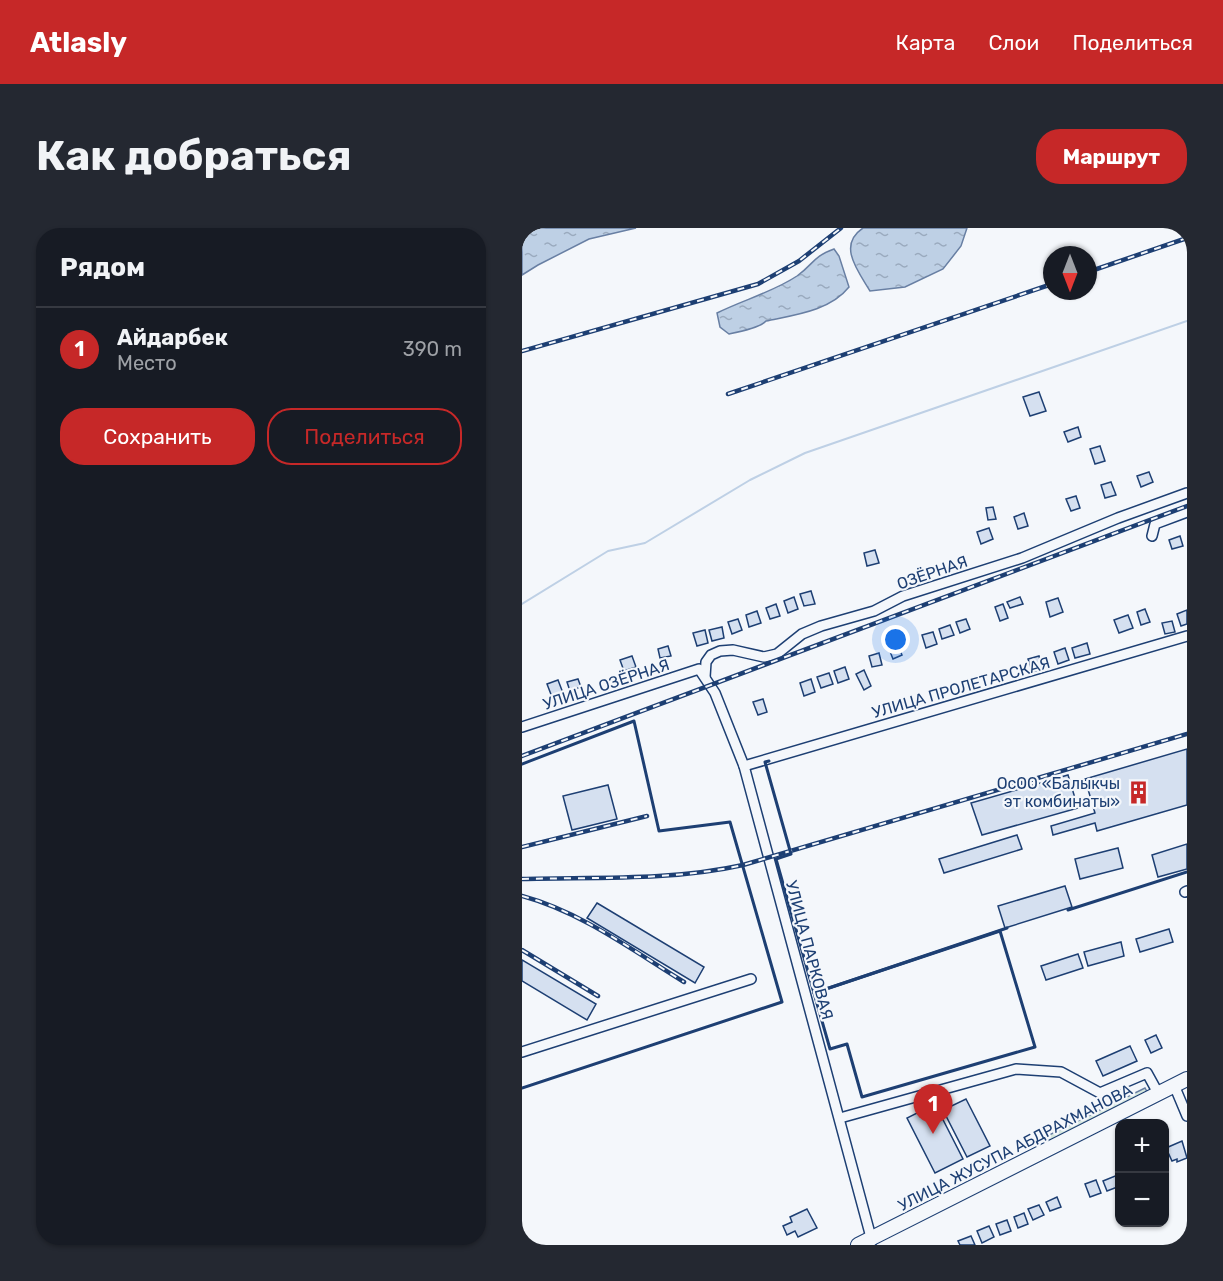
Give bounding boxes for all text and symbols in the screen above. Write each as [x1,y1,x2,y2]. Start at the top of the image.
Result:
text: Atlasly [30,26,127,59]
text: Карта [895,30,955,55]
text: Слои [988,30,1039,55]
text: Поделиться [1072,30,1193,55]
button: Маршрут [1036,129,1187,184]
text: Как добраться [36,131,352,181]
north arrow [1043,246,1097,300]
text: Рядом [60,252,145,283]
text: Айдарбек [117,324,228,351]
text: 1 [75,337,84,361]
text: 390 m [403,337,462,361]
text: Место [117,351,177,375]
button: Сохранить [60,408,255,465]
button: Поделиться [267,408,462,465]
street label: ОЗЁРНАЯ [894,552,970,593]
your location [881,625,910,654]
street label: УЛИЦА ПРОЛЕТАРСКАЯ [870,653,1052,722]
street label: УЛИЦА ОЗЁРНАЯ [540,655,672,714]
place label: ОсОО «Балыкчы эт комбинаты» [997,774,1120,811]
building icon: ОсОО «Балыкчы эт комбинаты» [1125,779,1151,805]
street label: УЛИЦА ПАРКОВАЯ [782,878,837,1022]
street label: УЛИЦА ЖУСУПА АБДРАХМАНОВА [895,1080,1136,1215]
pin: 1 [914,1084,952,1134]
map controls [1115,1119,1169,1227]
button: + [1115,1119,1169,1173]
button: − [1115,1173,1169,1227]

